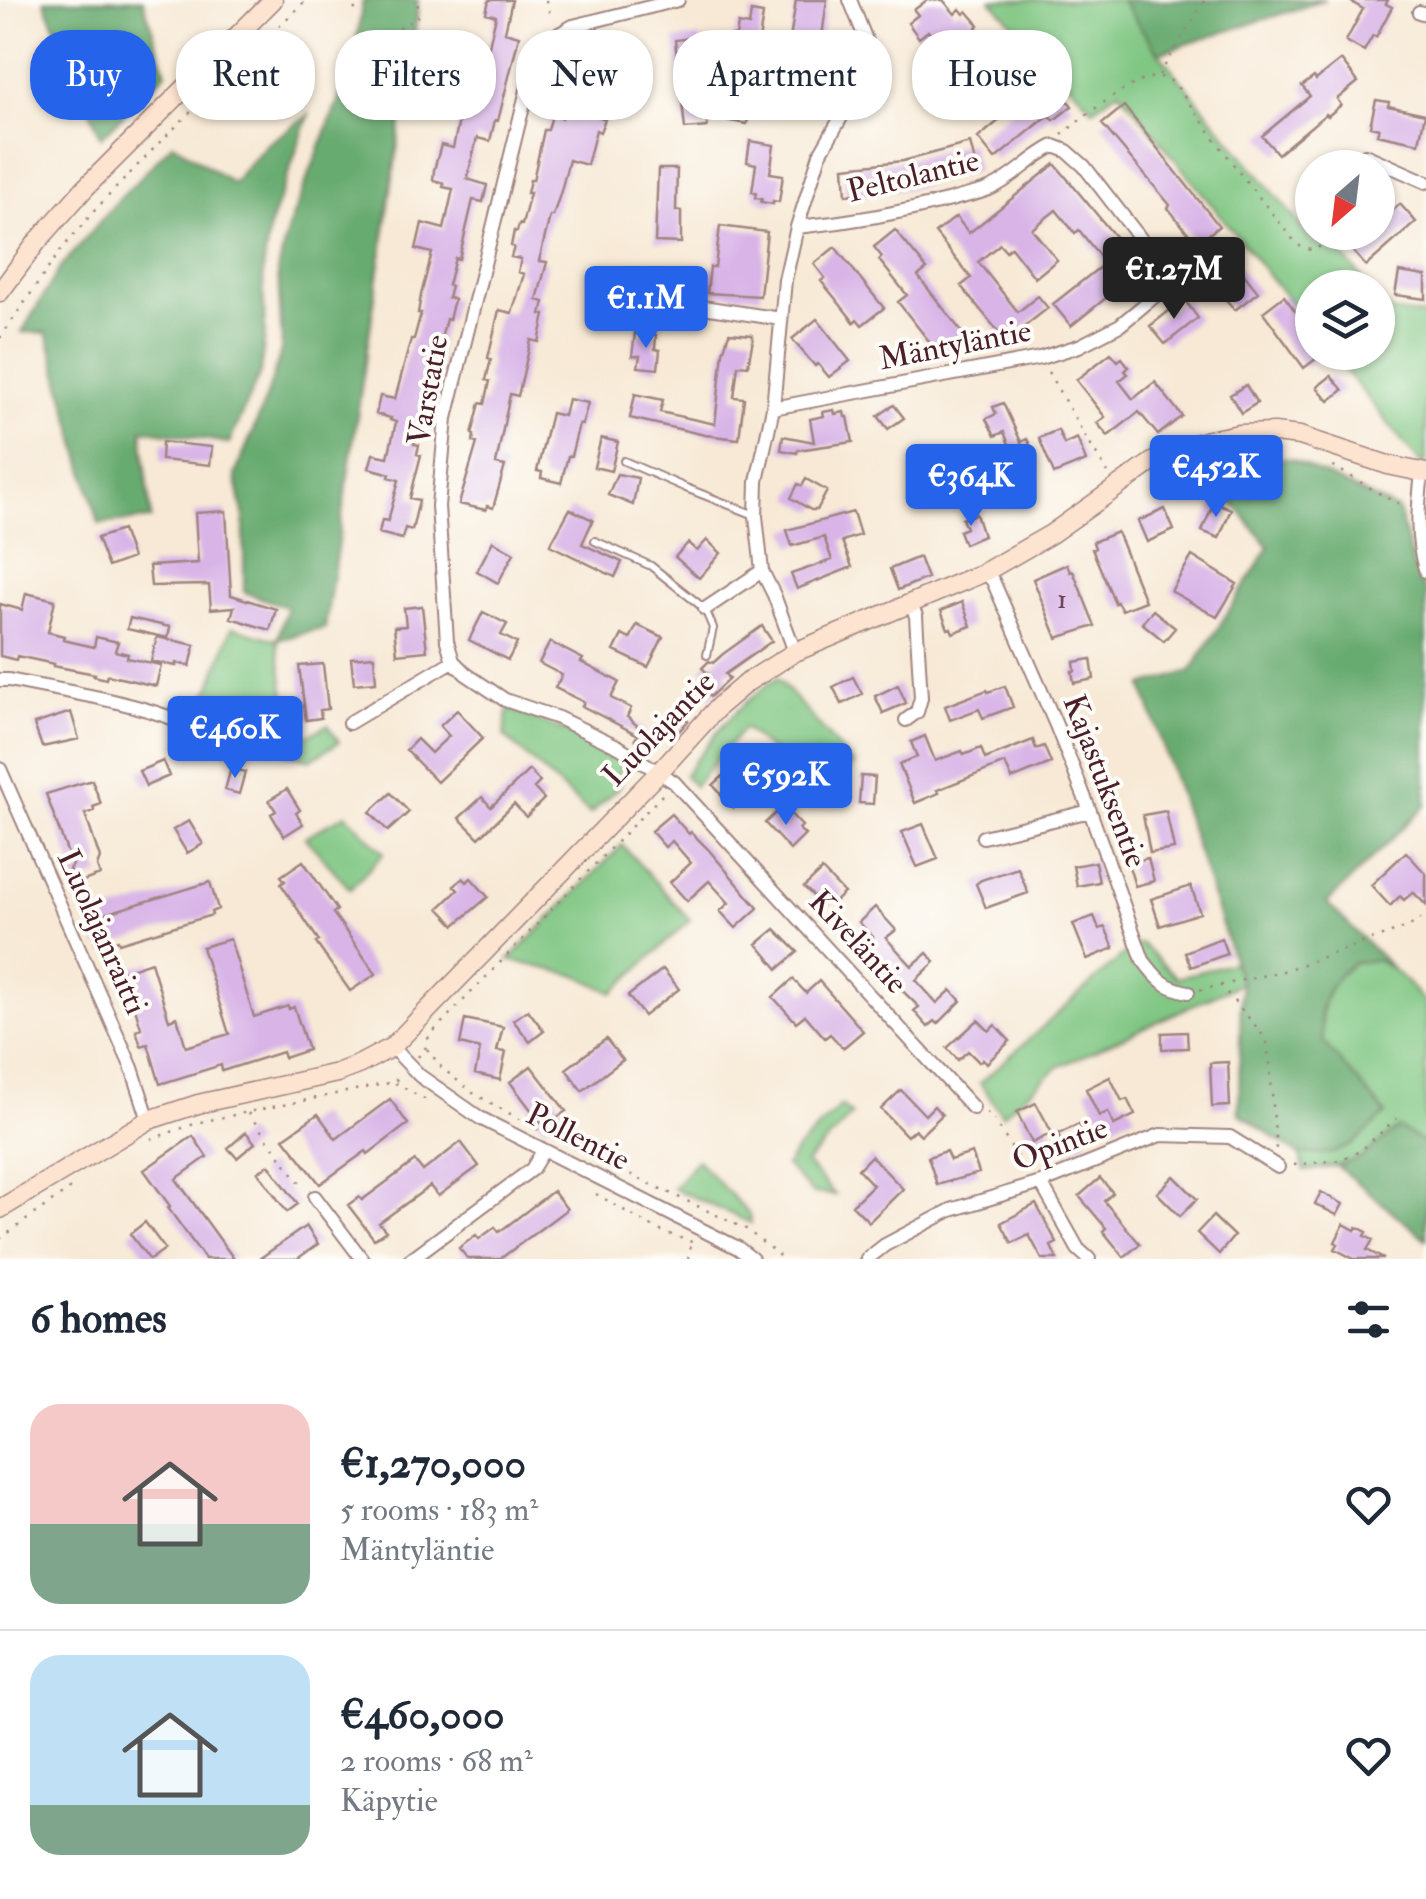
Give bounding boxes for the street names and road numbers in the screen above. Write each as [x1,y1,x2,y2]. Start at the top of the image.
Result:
street label: Peltolantie [843,140,983,212]
street label: Mäntyläntie [875,311,1035,379]
street label: Varstatie [399,332,457,448]
street label: Luolajantie [594,663,724,795]
street label: Kajastuksentie [1054,689,1156,873]
street label: Luolajanraitti [48,843,156,1021]
street label: Kiveläntie [800,882,916,1002]
street label: Pollentie [519,1094,637,1180]
street label: Opintie [1007,1108,1113,1180]

